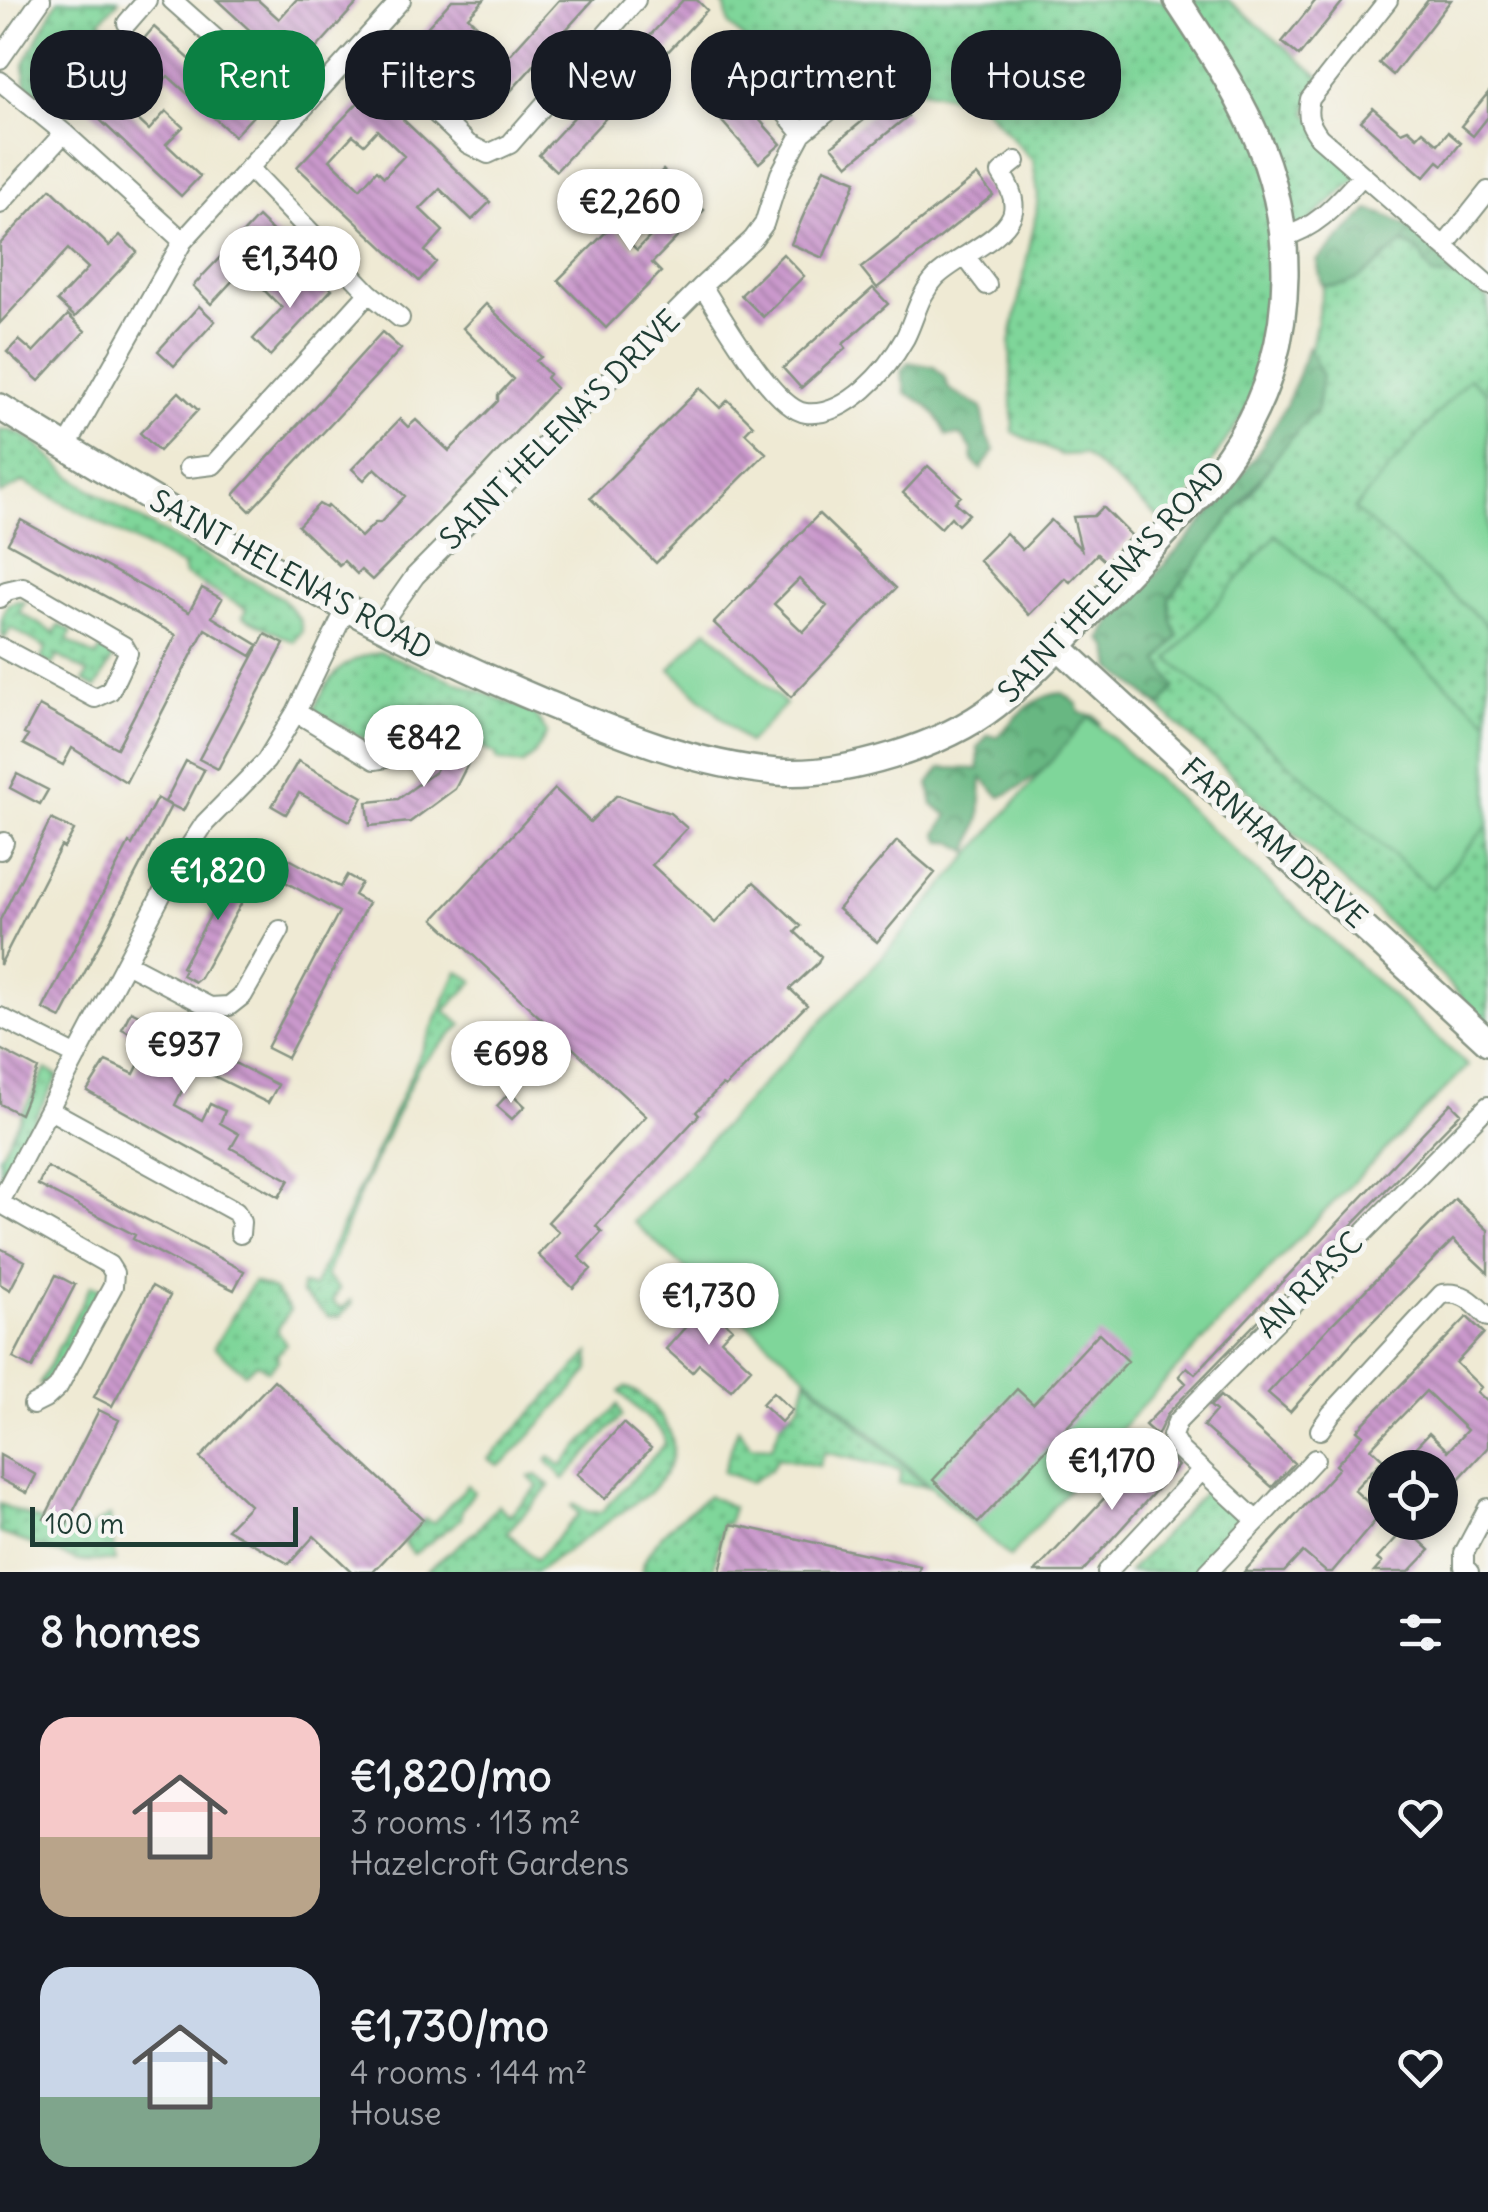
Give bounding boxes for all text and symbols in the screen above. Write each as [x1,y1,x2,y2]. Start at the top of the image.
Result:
chip: Buy [30,30,163,120]
chip: Rent [183,30,325,120]
chip: Filters [345,30,511,120]
chip: New [531,30,671,120]
chip: Apartment [691,30,931,120]
chip: House [951,30,1121,120]
pin: €2,260 [549,169,711,254]
text: €2,260 [579,181,681,222]
pin: €1,340 [209,226,371,311]
text: €1,340 [241,238,339,279]
street label: SAINT HELENA'S DRIVE [431,301,687,557]
street label: SAINT HELENA'S ROAD [989,452,1233,710]
street label: SAINT HELENA'S ROAD [144,481,439,668]
pin: €842 [365,705,483,790]
text: €842 [386,717,462,758]
street label: FARNHAM DRIVE [1174,749,1375,936]
pin: €1,820 [137,838,299,923]
text: €1,820 [170,850,266,891]
pin: €937 [125,1012,243,1097]
pin: €698 [452,1021,570,1106]
text: €937 [148,1024,220,1065]
text: €698 [473,1033,549,1074]
street label: AN RIASC [1248,1223,1370,1345]
pin: €1,730 [628,1263,790,1348]
text: €1,730 [662,1275,756,1316]
pin: €1,170 [1031,1428,1193,1513]
text: €1,170 [1068,1440,1156,1481]
map controls [1368,1450,1458,1540]
button: locate [1368,1450,1458,1540]
scale bar [30,1502,298,1546]
text: 100 m [45,1506,124,1542]
icon: filters [1393,1605,1448,1660]
text: 8 homes [40,1606,201,1658]
text: €1,820/mo [350,1750,552,1802]
icon: home [120,1757,240,1877]
icon: heart [1393,1790,1448,1845]
text: 3 rooms · 113 m² [350,1802,581,1843]
text: Hazelcroft Gardens [350,1843,629,1884]
text: €1,730/mo [350,2000,549,2052]
icon: home [120,2007,240,2127]
icon: heart [1393,2040,1448,2095]
text: 4 rooms · 144 m² [350,2052,587,2093]
text: House [350,2093,441,2134]

